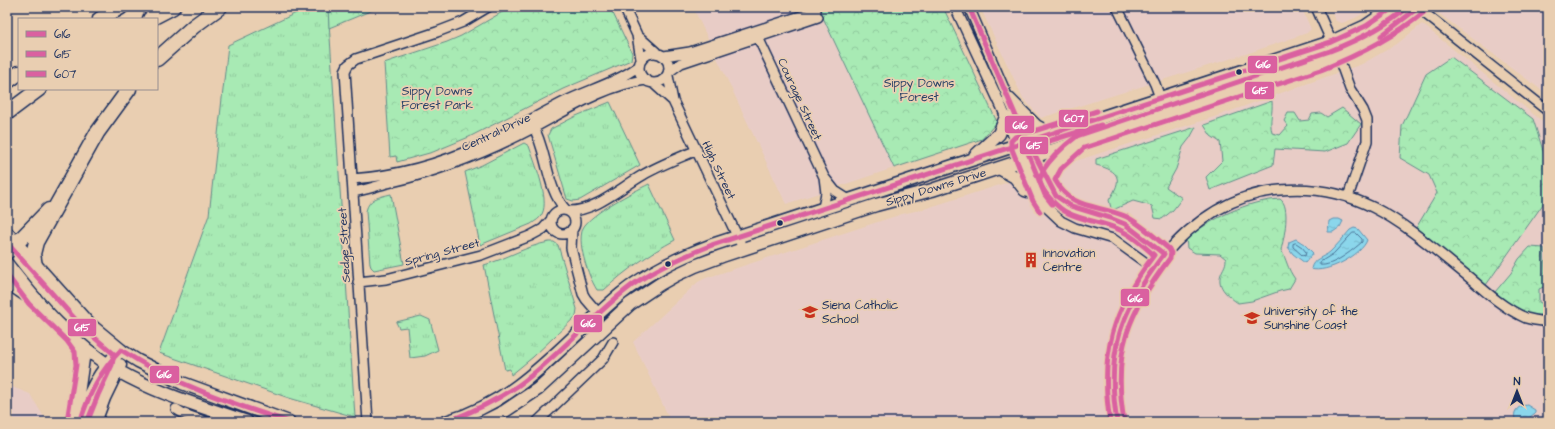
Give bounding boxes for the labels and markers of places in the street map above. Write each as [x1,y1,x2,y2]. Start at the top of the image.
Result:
unlabelled marker [1234,67,1244,77]
unlabelled marker [775,218,785,228]
place label: Innovation Centre [1043,245,1095,276]
building icon: Innovation Centre [1022,251,1040,269]
unlabelled marker [663,259,673,269]
place label: Siena Catholic School [822,297,899,328]
school or university icon: Siena Catholic School [801,303,819,321]
place label: University of the Sunshine Coast [1264,303,1358,334]
school or university icon: University of the Sunshine Coast [1243,309,1261,327]

